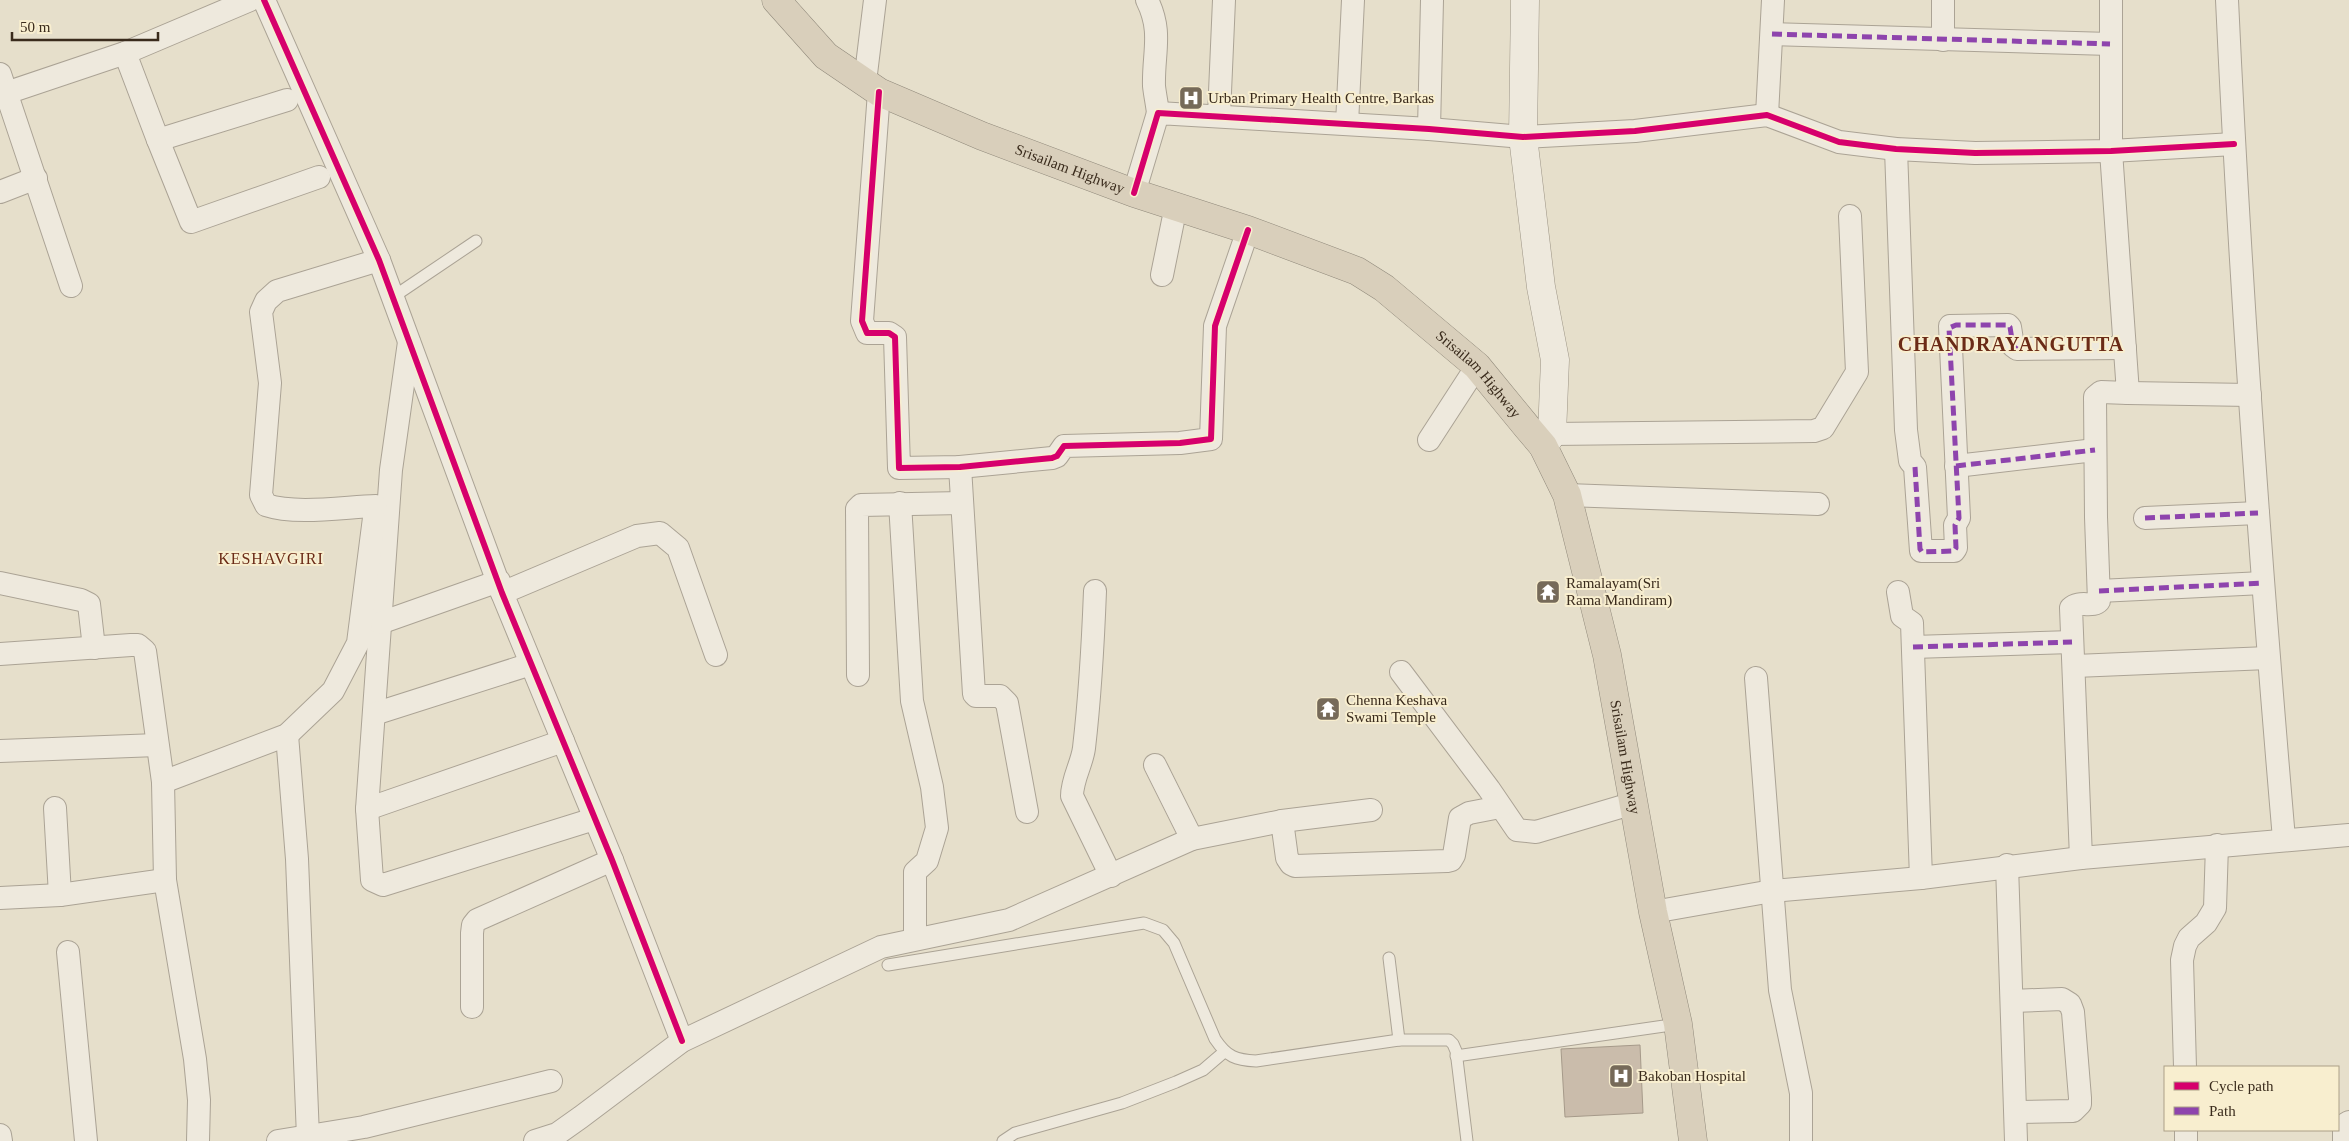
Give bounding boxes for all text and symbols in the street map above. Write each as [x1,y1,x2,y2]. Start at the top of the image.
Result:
scale bar [12,10,159,42]
text: 50 m [20,19,51,35]
hospital icon: Urban Primary Health Centre, Barkas [1178,85,1204,111]
place label: Urban Primary Health Centre, Barkas [1208,90,1434,106]
street label: Srisailam Highway [1013,141,1127,197]
street label: Srisailam Highway [1433,327,1525,421]
district label: CHANDRAYANGUTTA [1898,333,2124,355]
district label: KESHAVGIRI [218,550,324,567]
place label: Ramalayam(Sri Rama Mandiram) [1566,575,1672,609]
temple icon: Ramalayam(Sri Rama Mandiram) [1535,579,1561,605]
place label: Chenna Keshava Swami Temple [1346,692,1448,725]
temple icon: Chenna Keshava Swami Temple [1315,696,1341,722]
street label: Srisailam Highway [1607,699,1643,816]
hospital icon: Bakoban Hospital [1608,1063,1634,1089]
legend [2164,1066,2339,1131]
place label: Bakoban Hospital [1638,1068,1746,1084]
text: Cycle path [2209,1078,2274,1094]
text: Path [2209,1103,2236,1119]

